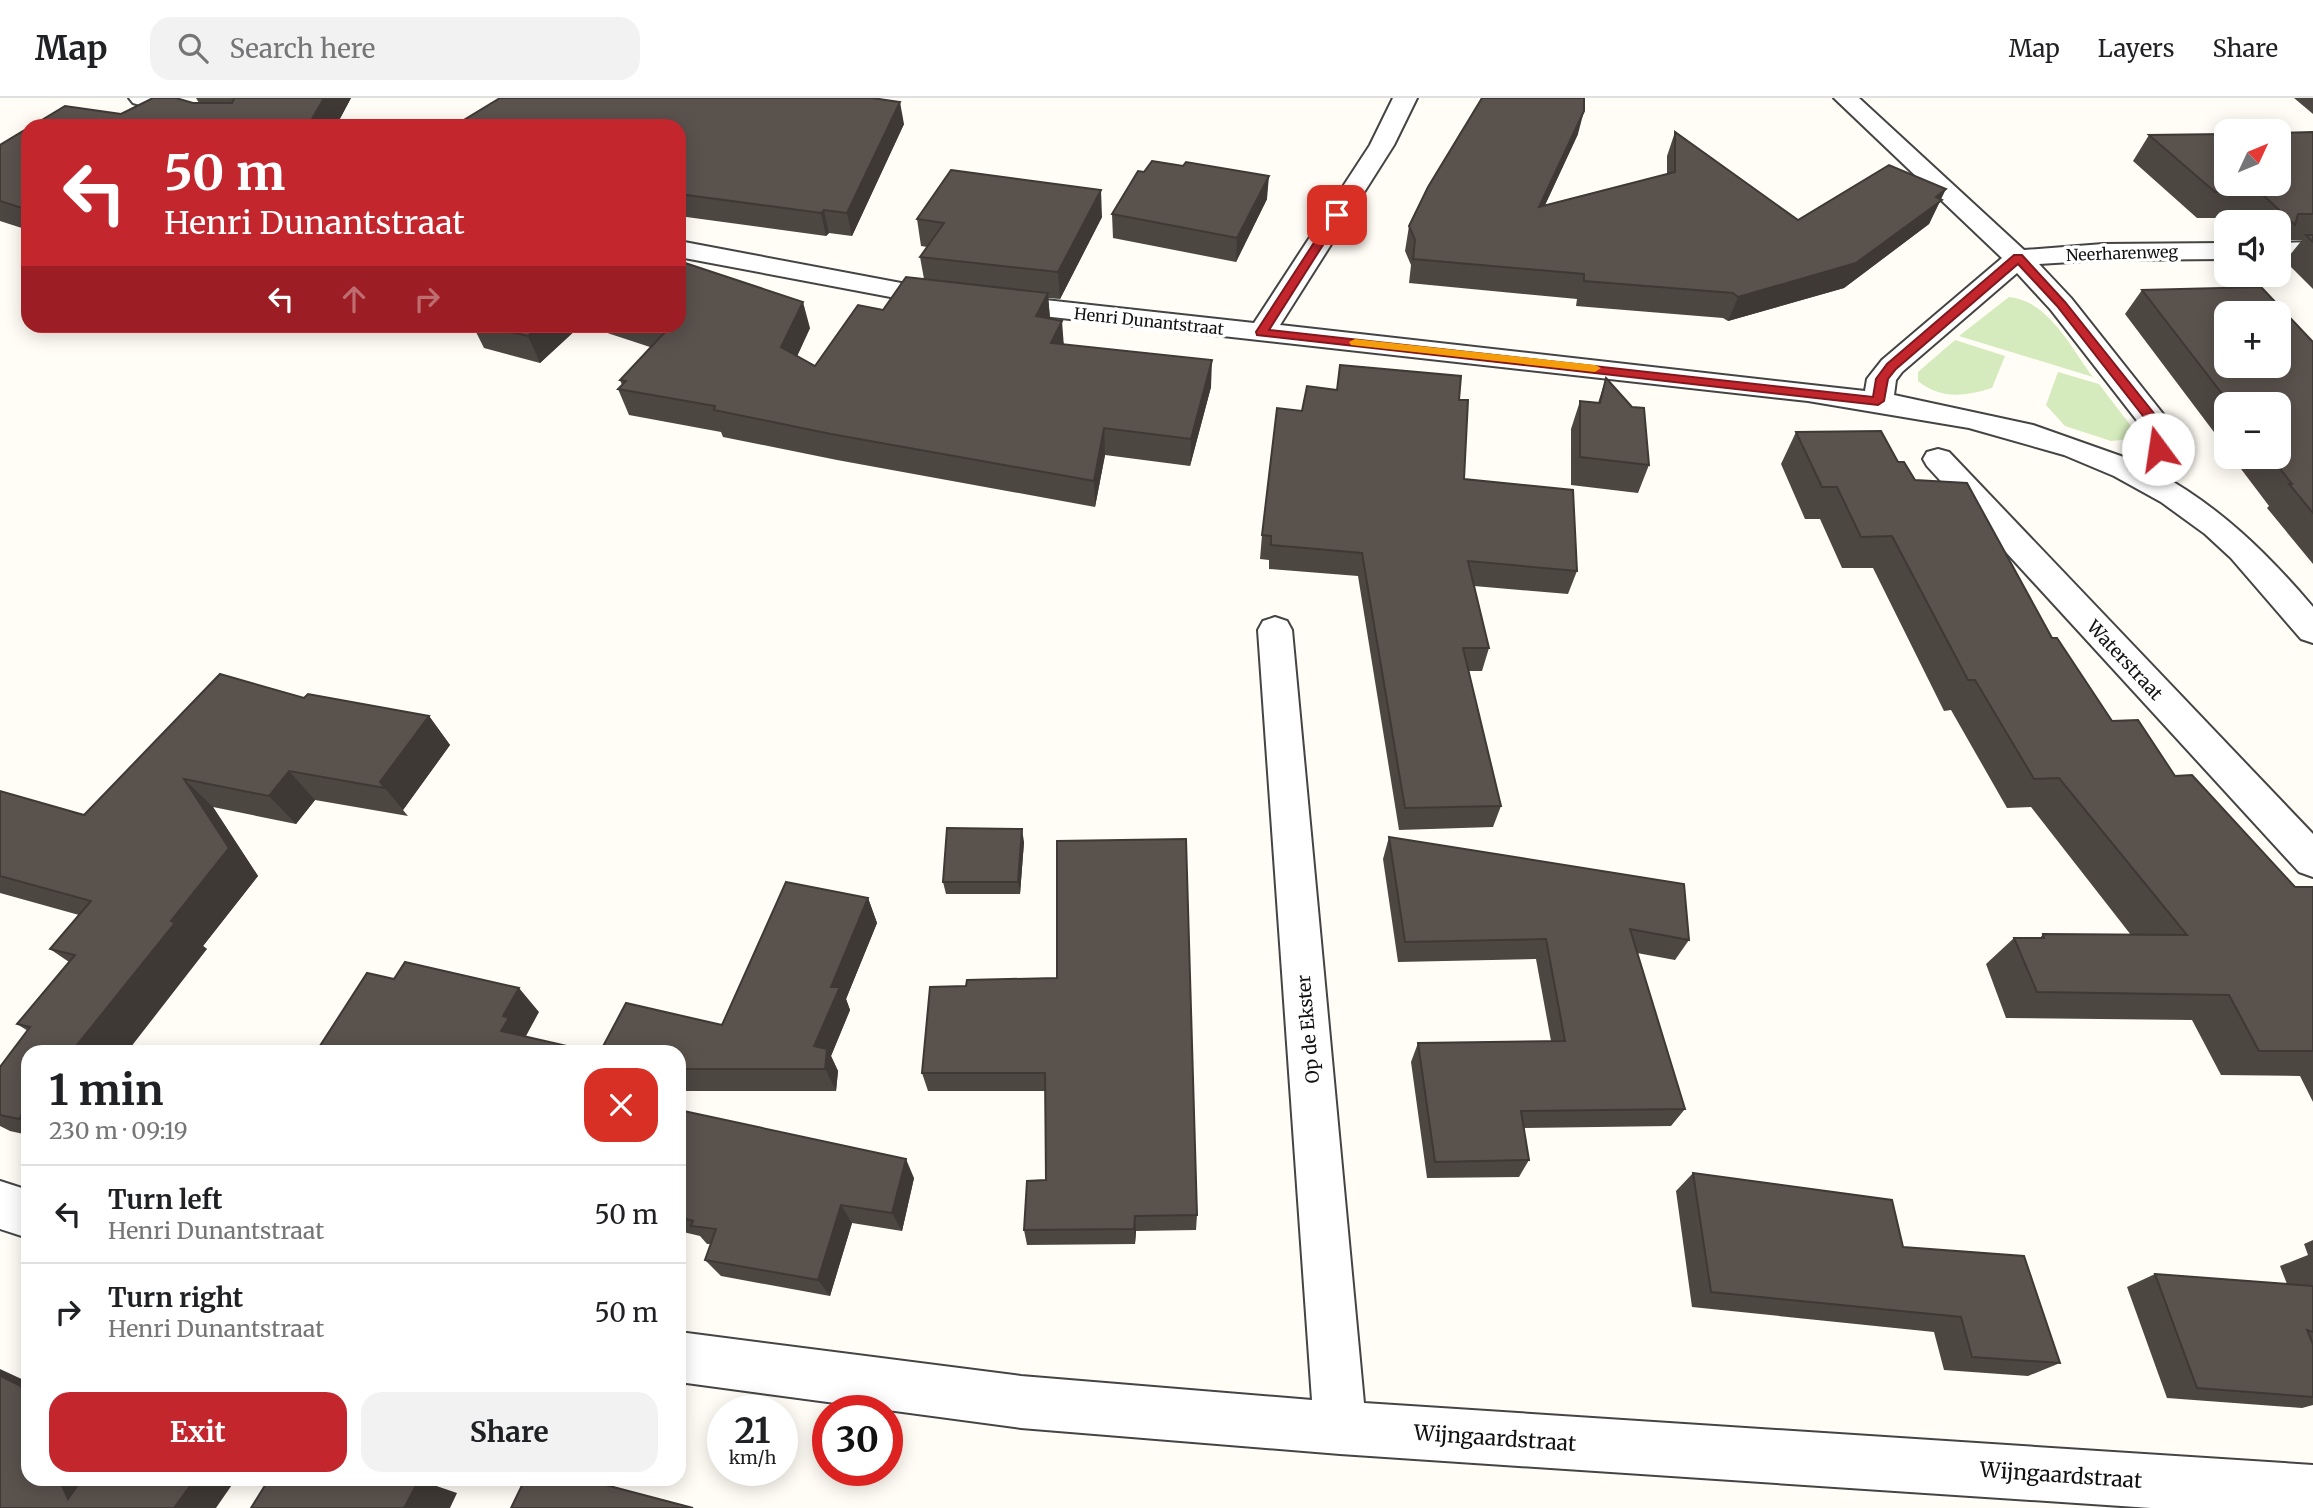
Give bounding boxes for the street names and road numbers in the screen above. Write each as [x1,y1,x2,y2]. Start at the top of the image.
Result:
street label: Neerharenweg [2066,241,2179,265]
street label: Henri Dunantstraat [1073,303,1226,339]
street label: Waterstraat [2082,615,2168,705]
street label: Op de Ekster [1292,974,1324,1084]
street label: Wijngaardstraat [1412,1419,1577,1457]
street label: Wijngaardstraat [1978,1456,2143,1494]

